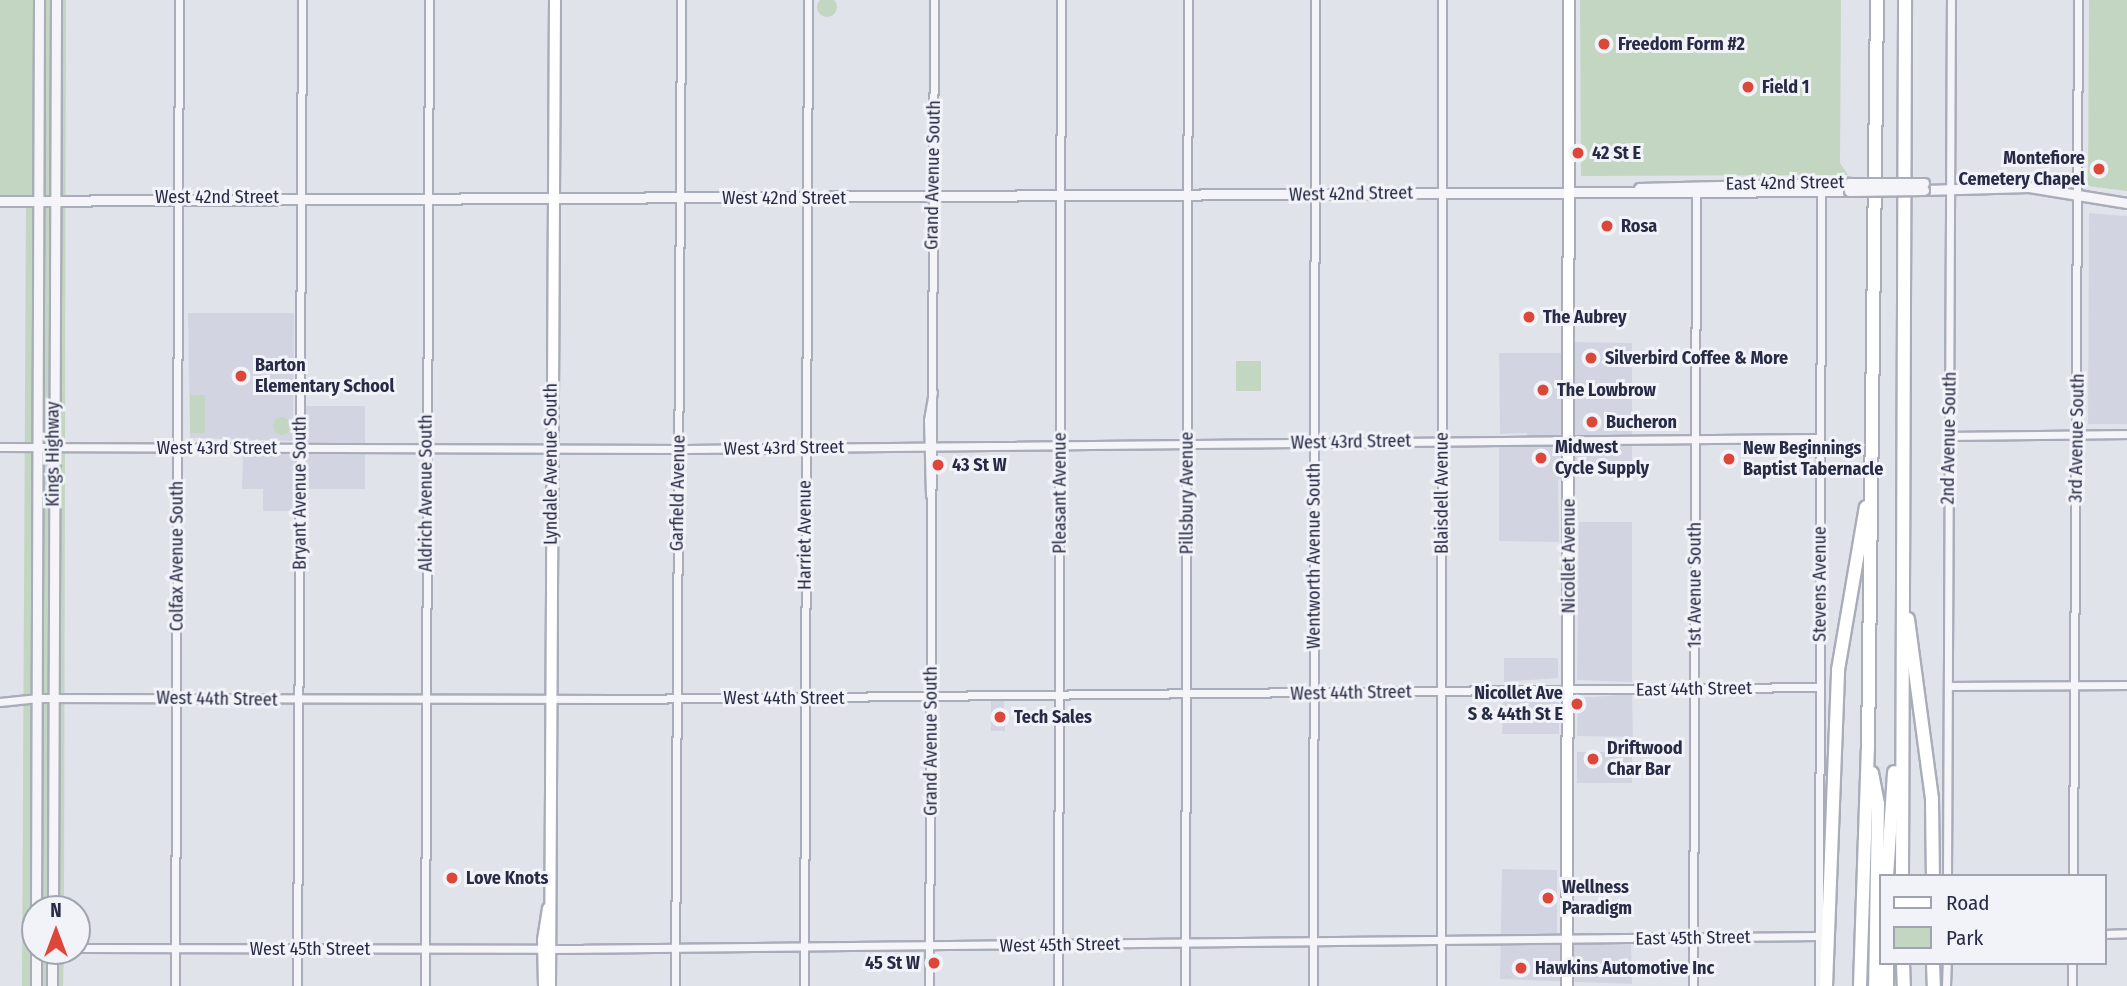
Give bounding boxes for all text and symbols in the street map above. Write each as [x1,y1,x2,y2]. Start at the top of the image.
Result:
place label: Freedom Form #2 [1618,33,1745,55]
marker: Freedom Form #2 [1596,36,1612,52]
place label: Field 1 [1762,76,1809,98]
marker: Field 1 [1740,79,1756,95]
street label: Grand Avenue South [921,100,945,250]
place label: 42 St E [1592,142,1641,164]
marker: 42 St E [1570,145,1586,161]
place label: Montefiore Cemetery Chapel [1958,148,2085,190]
marker: Montefiore Cemetery Chapel [2091,161,2107,177]
street label: East 42nd Street [1725,171,1845,195]
street label: West 42nd Street [1289,182,1413,206]
street label: West 42nd Street [155,186,279,208]
street label: West 42nd Street [722,187,846,209]
place label: Rosa [1621,215,1657,237]
marker: Rosa [1599,218,1615,234]
place label: The Aubrey [1543,306,1627,328]
marker: The Aubrey [1521,309,1537,325]
place label: Silverbird Coffee & More [1605,347,1788,369]
marker: Silverbird Coffee & More [1583,350,1599,366]
place label: Barton Elementary School [255,355,394,398]
marker: Barton Elementary School [233,368,249,384]
street label: 2nd Avenue South [1937,371,1961,505]
street label: 3rd Avenue South [2065,373,2089,503]
place label: The Lowbrow [1557,379,1656,401]
marker: The Lowbrow [1535,382,1551,398]
street label: Lyndale Avenue South [540,383,562,545]
street label: Kings Highway [42,401,64,507]
place label: Bucheron [1606,411,1677,433]
street label: Aldrich Avenue South [415,414,437,572]
marker: Bucheron [1584,414,1600,430]
street label: Bryant Avenue South [289,416,311,570]
street label: West 43rd Street [1291,430,1411,454]
street label: Pleasant Avenue [1049,432,1071,554]
street label: Pillsbury Avenue [1176,432,1198,554]
street label: Blaisdell Avenue [1431,432,1453,554]
street label: Garfield Avenue [666,435,690,551]
street label: West 43rd Street [724,436,844,460]
street label: West 43rd Street [157,437,277,459]
place label: Midwest Cycle Supply [1555,437,1649,480]
place label: New Beginnings Baptist Tabernacle [1743,438,1883,480]
marker: Midwest Cycle Supply [1533,450,1549,466]
marker: New Beginnings Baptist Tabernacle [1721,451,1737,467]
place label: 43 St W [952,454,1007,476]
marker: 43 St W [930,457,946,473]
street label: Wentworth Avenue South [1303,463,1325,649]
street label: Harriet Avenue [794,480,816,590]
street label: Colfax Avenue South [166,481,188,631]
street label: Nicollet Avenue [1558,499,1580,613]
street label: 1st Avenue South [1684,522,1706,648]
street label: Stevens Avenue [1809,526,1831,642]
street label: Grand Avenue South [920,666,942,816]
street label: East 44th Street [1636,677,1752,701]
street label: West 44th Street [1290,681,1412,705]
place label: Nicollet Ave S & 44th St E [1468,683,1563,726]
street label: West 44th Street [156,687,278,711]
street label: West 44th Street [723,687,845,709]
marker: Nicollet Ave S & 44th St E [1569,696,1585,712]
place label: Tech Sales [1014,706,1092,728]
marker: Tech Sales [992,709,1008,725]
place label: Driftwood Char Bar [1607,738,1683,780]
marker: Driftwood Char Bar [1585,751,1601,767]
place label: Love Knots [466,867,548,889]
marker: Love Knots [444,870,460,886]
legend [1878,874,2106,965]
place label: Wellness Paradigm [1562,877,1632,920]
marker: Wellness Paradigm [1540,890,1556,906]
text: Road [1946,890,1990,916]
north arrow [21,895,91,965]
text: N [50,899,62,922]
text: Park [1946,925,1983,951]
street label: East 45th Street [1635,926,1751,950]
street label: West 45th Street [1000,933,1120,957]
street label: West 45th Street [250,938,370,960]
place label: 45 St W [865,952,920,974]
marker: 45 St W [926,955,942,971]
place label: Hawkins Automotive Inc [1535,957,1714,979]
marker: Hawkins Automotive Inc [1513,960,1529,976]

